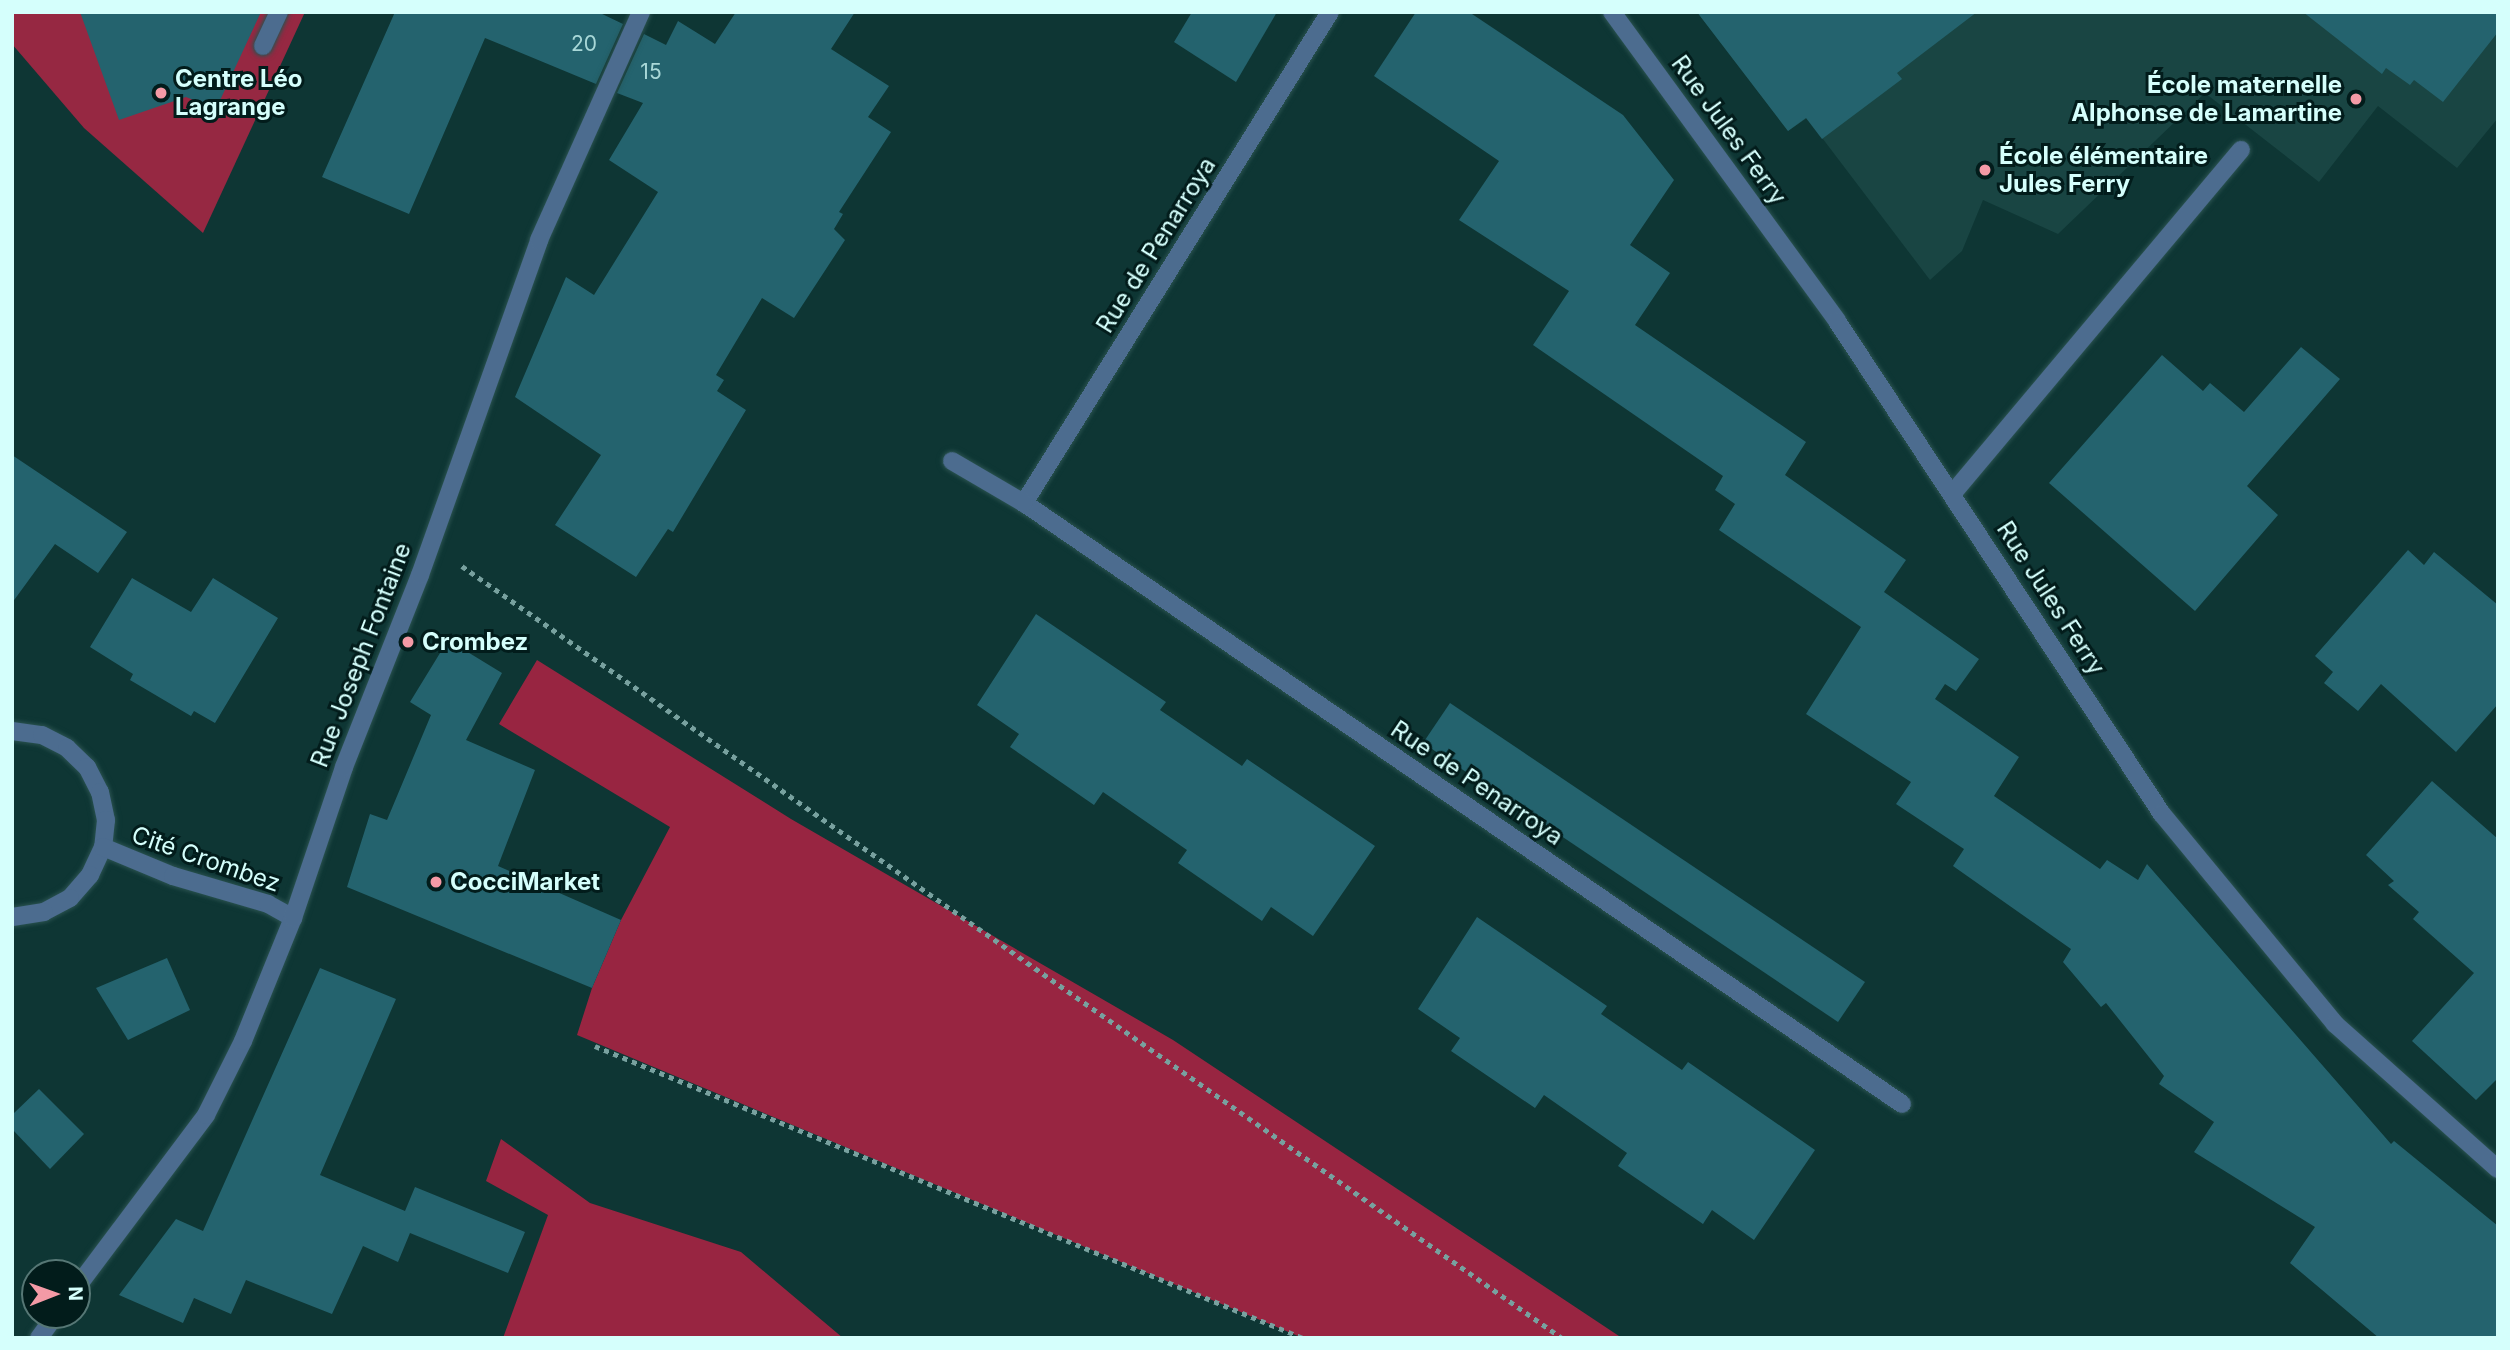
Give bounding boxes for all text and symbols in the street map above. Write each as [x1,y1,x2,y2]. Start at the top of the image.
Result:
house number: 20 [571,31,597,57]
street label: Rue Jules Ferry [1665,50,1793,210]
house number: 15 [640,59,662,85]
place label: Centre Léo Lagrange [175,65,303,121]
place label: École maternelle Alphonse de Lamartine [2071,71,2342,127]
marker: Centre Léo Lagrange [153,85,169,101]
marker: École maternelle Alphonse de Lamartine [2348,91,2364,107]
place label: École élémentaire Jules Ferry [1999,142,2208,198]
street label: Rue de Penarroya [1090,152,1222,338]
marker: École élémentaire Jules Ferry [1977,162,1993,178]
street label: Rue Jules Ferry [1991,516,2111,680]
street label: Rue Joseph Fontaine [305,539,417,771]
place label: Crombez [422,628,528,656]
marker: Crombez [400,634,416,650]
street label: Rue de Penarroya [1385,715,1569,851]
street label: Cité Crombez [128,820,284,898]
place label: CocciMarket [450,868,600,896]
marker: CocciMarket [428,874,444,890]
north arrow [21,1259,91,1329]
text: N [64,1286,87,1301]

